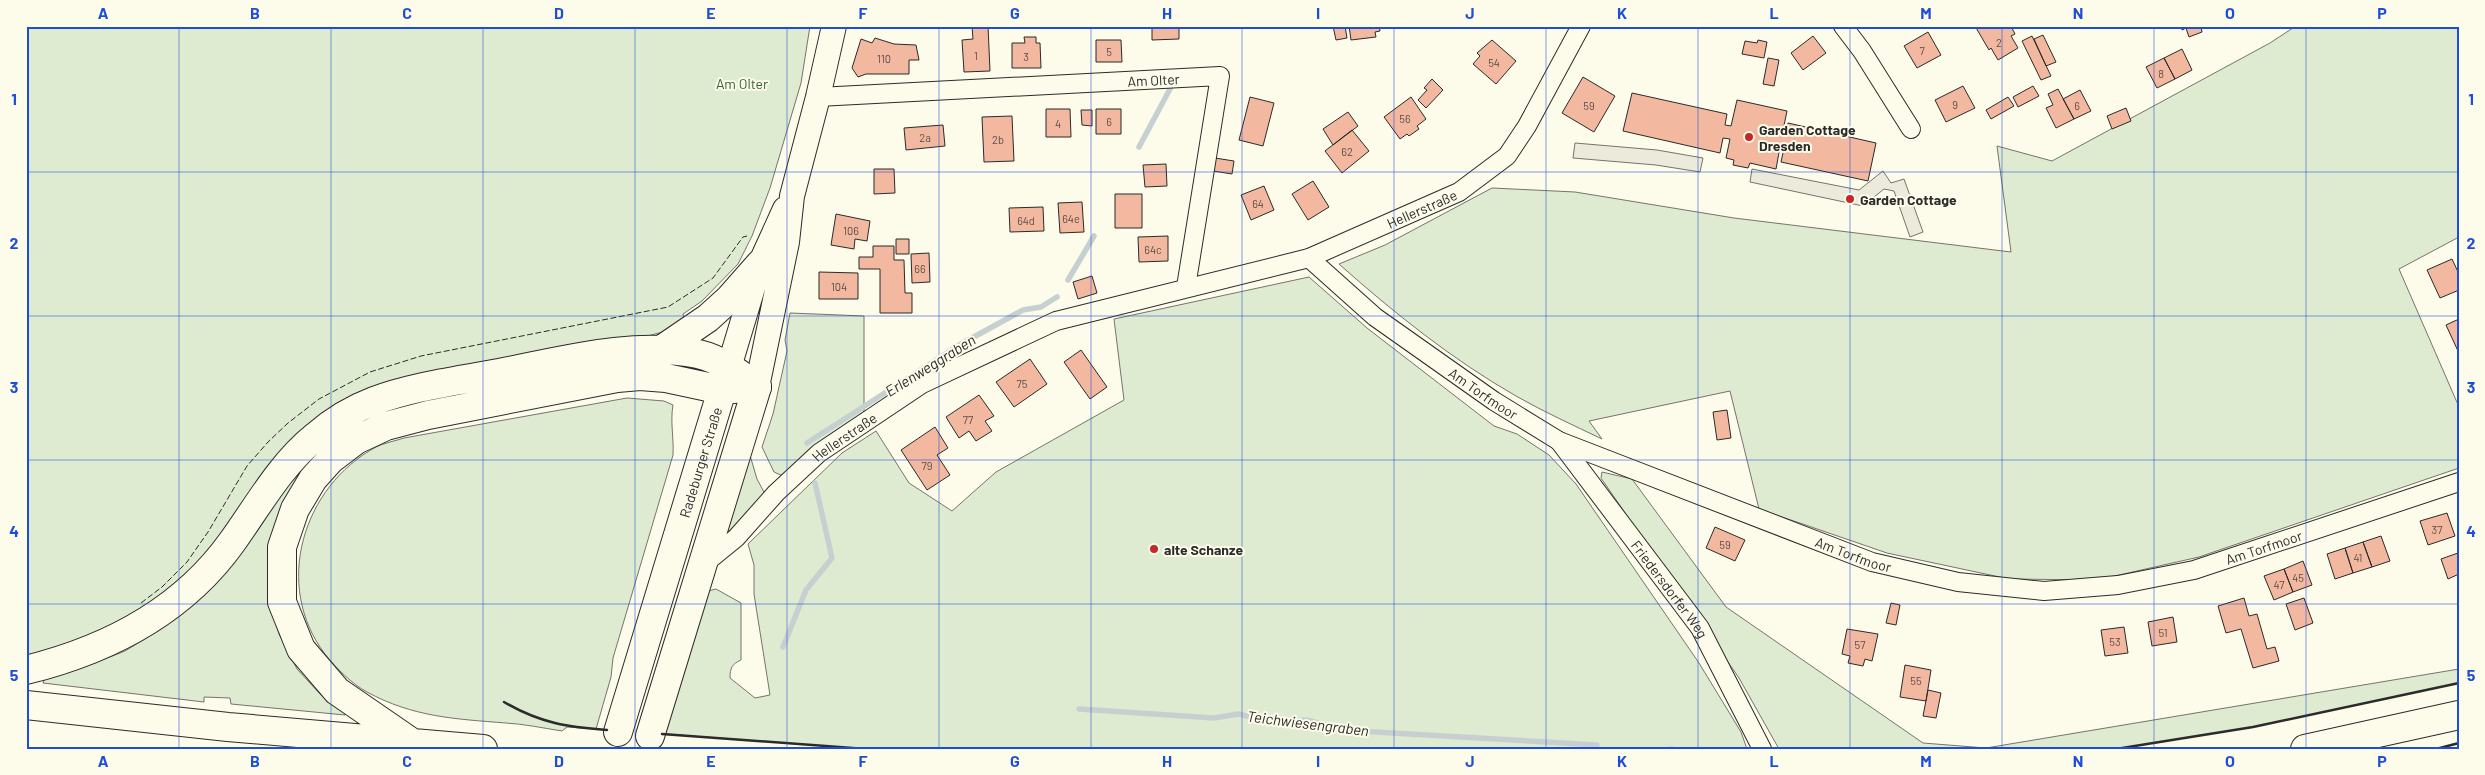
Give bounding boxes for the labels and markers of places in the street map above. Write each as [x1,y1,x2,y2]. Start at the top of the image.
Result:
place label: Garden Cottage Dresden [1759,121,1856,154]
marker: Garden Cottage Dresden [1743,131,1755,143]
place label: Garden Cottage [1860,191,1957,208]
marker: Garden Cottage [1844,193,1856,205]
place label: alte Schanze [1164,541,1243,558]
marker: alte Schanze [1148,543,1160,555]

